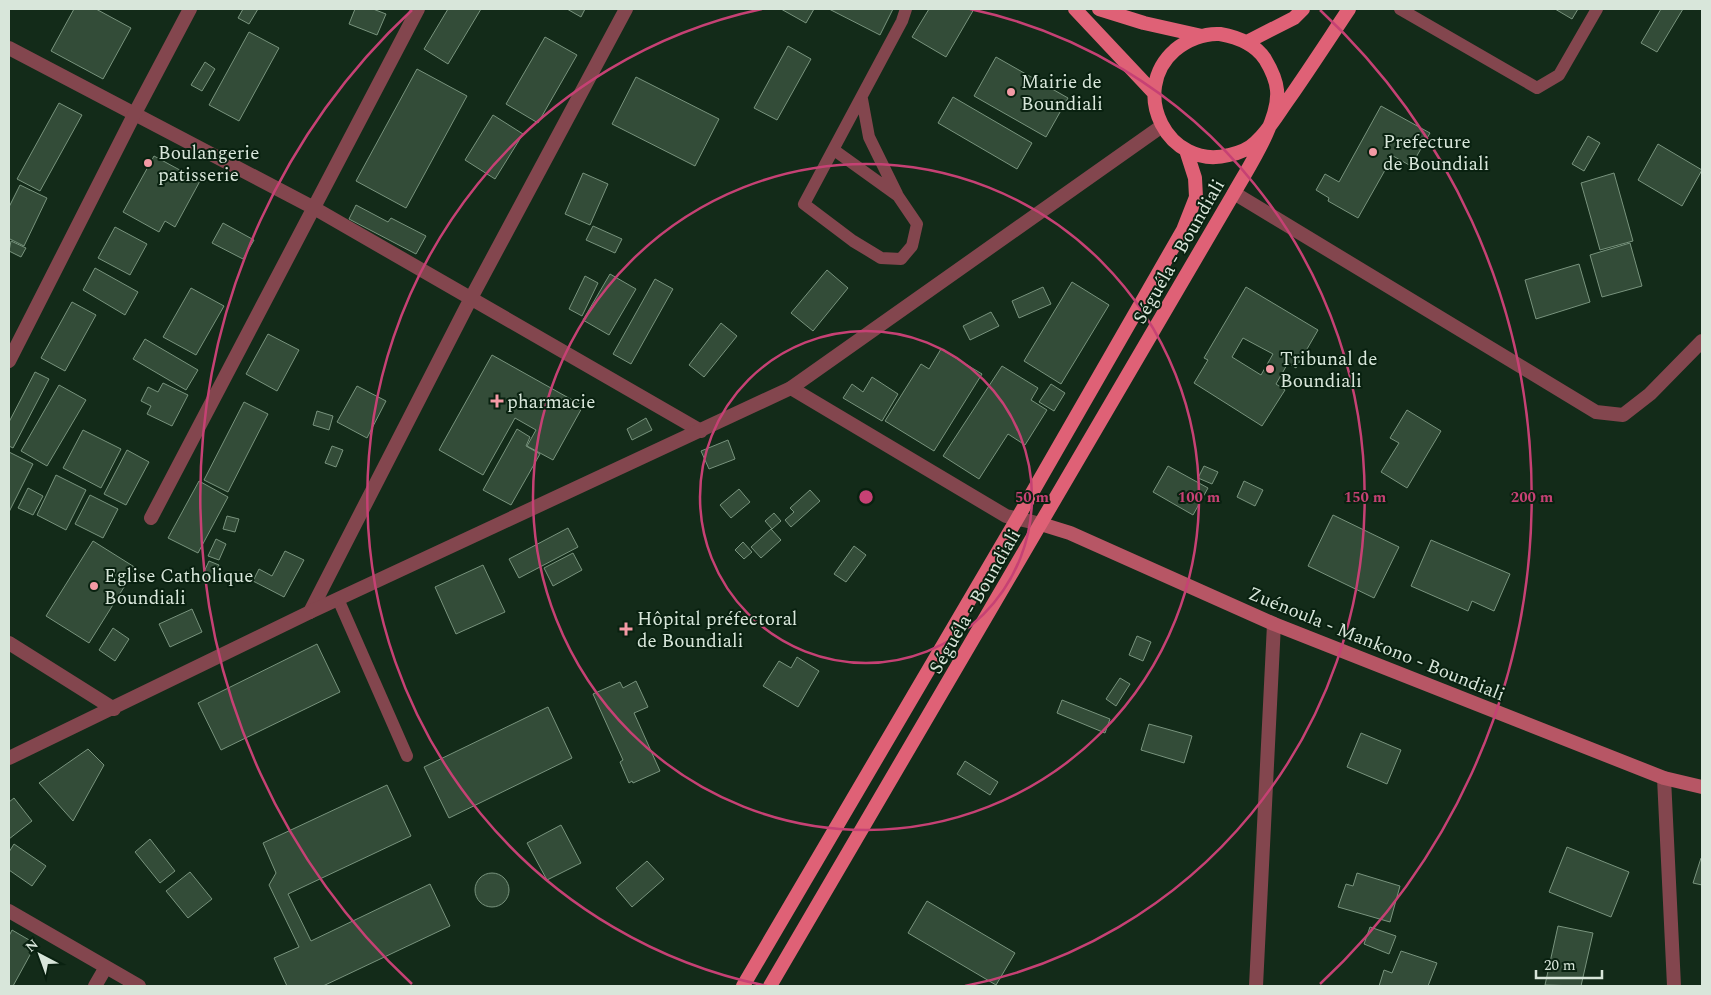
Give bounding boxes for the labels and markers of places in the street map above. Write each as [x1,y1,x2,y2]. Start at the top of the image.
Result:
place label: Mairie de Boundiali [1021,68,1103,119]
marker: Mairie de Boundiali [1005,86,1017,98]
place label: Prefecture de Boundiali [1383,128,1490,179]
place label: Boulangerie patisserie [158,139,260,190]
marker: Prefecture de Boundiali [1367,146,1379,158]
marker: Boulangerie patisserie [142,157,154,169]
place label: Tribunal de Boundiali [1280,345,1377,396]
marker: Tribunal de Boundiali [1264,363,1276,375]
place label: pharmacie [507,388,595,417]
marker: pharmacie [491,395,503,407]
centre of rings [857,488,875,506]
place label: Eglise Catholique Boundiali [104,562,253,613]
marker: Eglise Catholique Boundiali [88,580,100,592]
place label: Hôpital préfectoral de Boundiali [637,605,797,656]
marker: Hôpital préfectoral de Boundiali [619,622,633,636]

